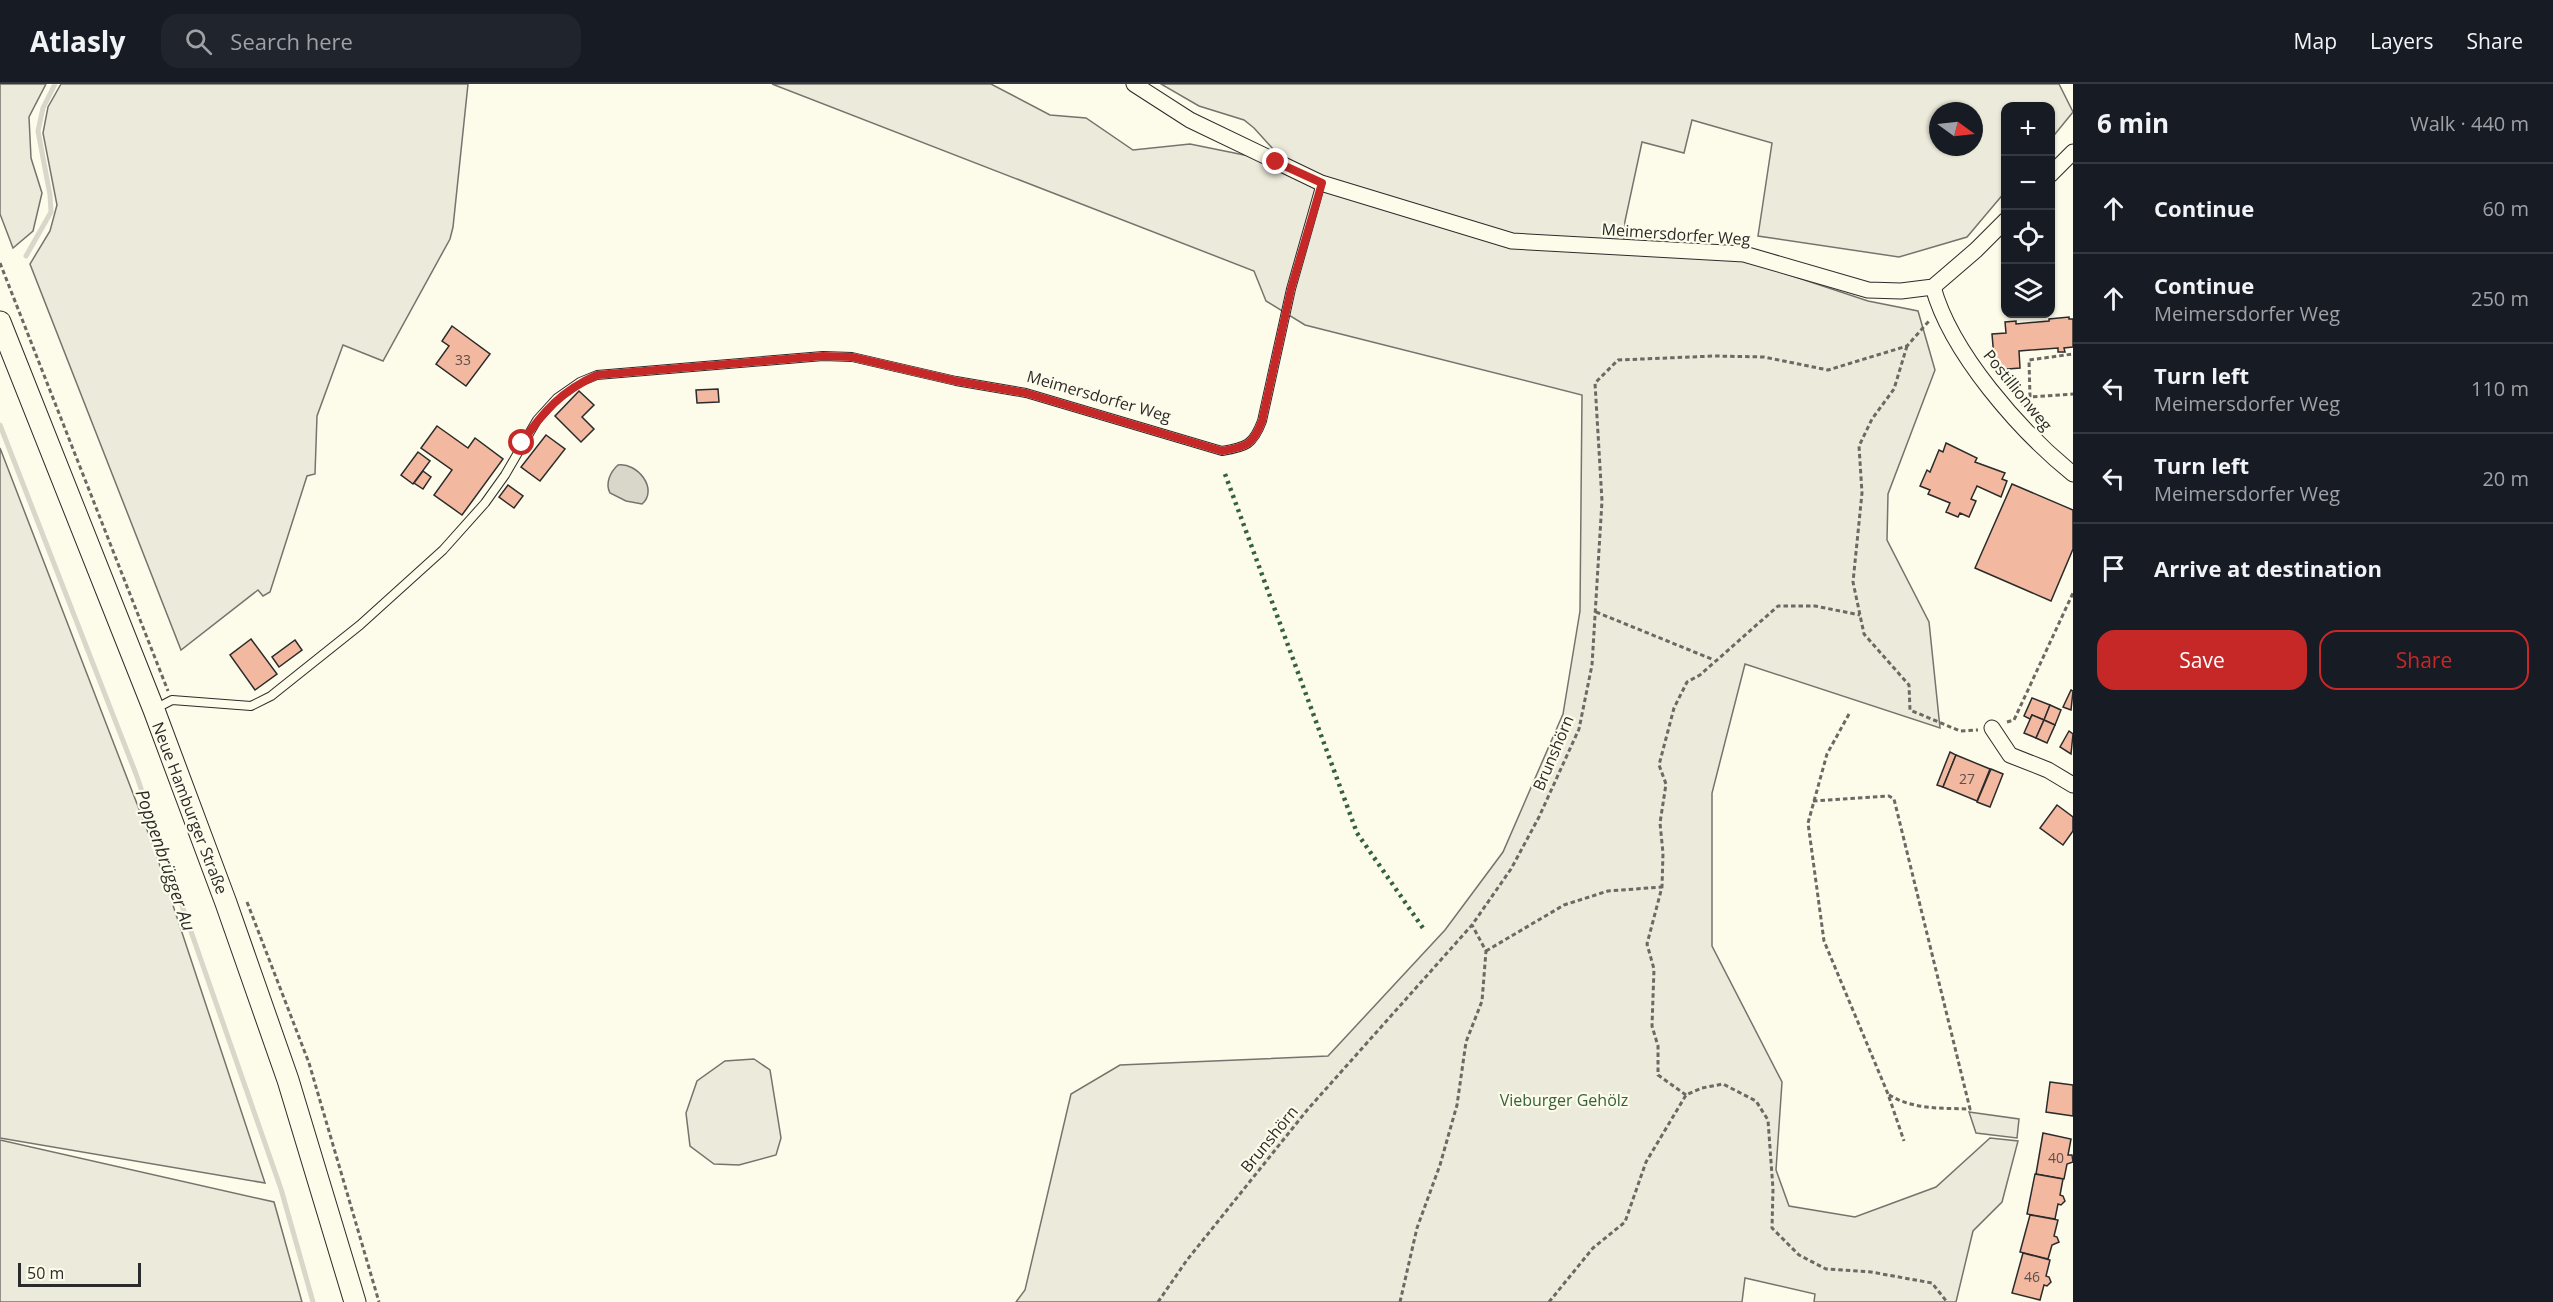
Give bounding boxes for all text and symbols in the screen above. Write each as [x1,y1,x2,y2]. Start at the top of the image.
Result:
search box [161,14,581,68]
text: Atlasly [30,22,125,60]
icon: search [182,25,215,58]
text: Search here [230,26,353,56]
text: Map [2294,27,2337,55]
text: Layers [2370,27,2434,55]
text: Share [2467,27,2523,55]
north arrow [1929,102,1983,156]
map controls [2001,102,2055,318]
button: + [2001,102,2055,156]
text: 6 min [2097,105,2169,141]
text: Walk · 440 m [2410,110,2529,137]
route end [1262,148,1288,174]
button: − [2001,156,2055,210]
icon: ahead [2097,192,2130,225]
text: Continue [2154,193,2254,223]
text: 60 m [2482,195,2529,222]
button: locate [2001,210,2055,264]
street label: Meimersdorfer Weg [1601,218,1751,250]
button: layers [2001,264,2055,318]
text: Continue [2154,270,2254,300]
icon: ahead [2097,282,2130,315]
text: 250 m [2471,285,2529,312]
text: Meimersdorfer Weg [2154,300,2340,327]
street label: Postillionweg [1979,345,2058,435]
house number: 33 [455,350,471,369]
text: Turn left [2154,360,2249,390]
street label: Meimersdorfer Weg [1024,365,1174,427]
icon: left [2097,372,2130,405]
text: 110 m [2471,375,2529,402]
text: Meimersdorfer Weg [2154,390,2340,417]
route start [508,429,534,455]
text: Turn left [2154,450,2249,480]
icon: left [2097,462,2130,495]
text: 20 m [2482,465,2529,492]
text: Meimersdorfer Weg [2154,480,2340,507]
icon: arrive [2097,552,2130,585]
text: Arrive at destination [2154,553,2382,583]
button: Save [2097,630,2307,690]
button: Share [2319,630,2529,690]
street label: Brunshörn [1527,712,1579,794]
street label: Neue Hamburger Straße [147,719,233,897]
house number: 27 [1959,769,1975,788]
water label: Poppenbrügger Au [131,786,201,934]
park label: Vieburger Gehölz [1500,1089,1628,1111]
street label: Brunshörn [1235,1101,1303,1177]
house number: 40 [2048,1148,2064,1167]
scale bar [18,1260,141,1288]
text: 50 m [27,1262,64,1284]
house number: 46 [2024,1267,2040,1286]

